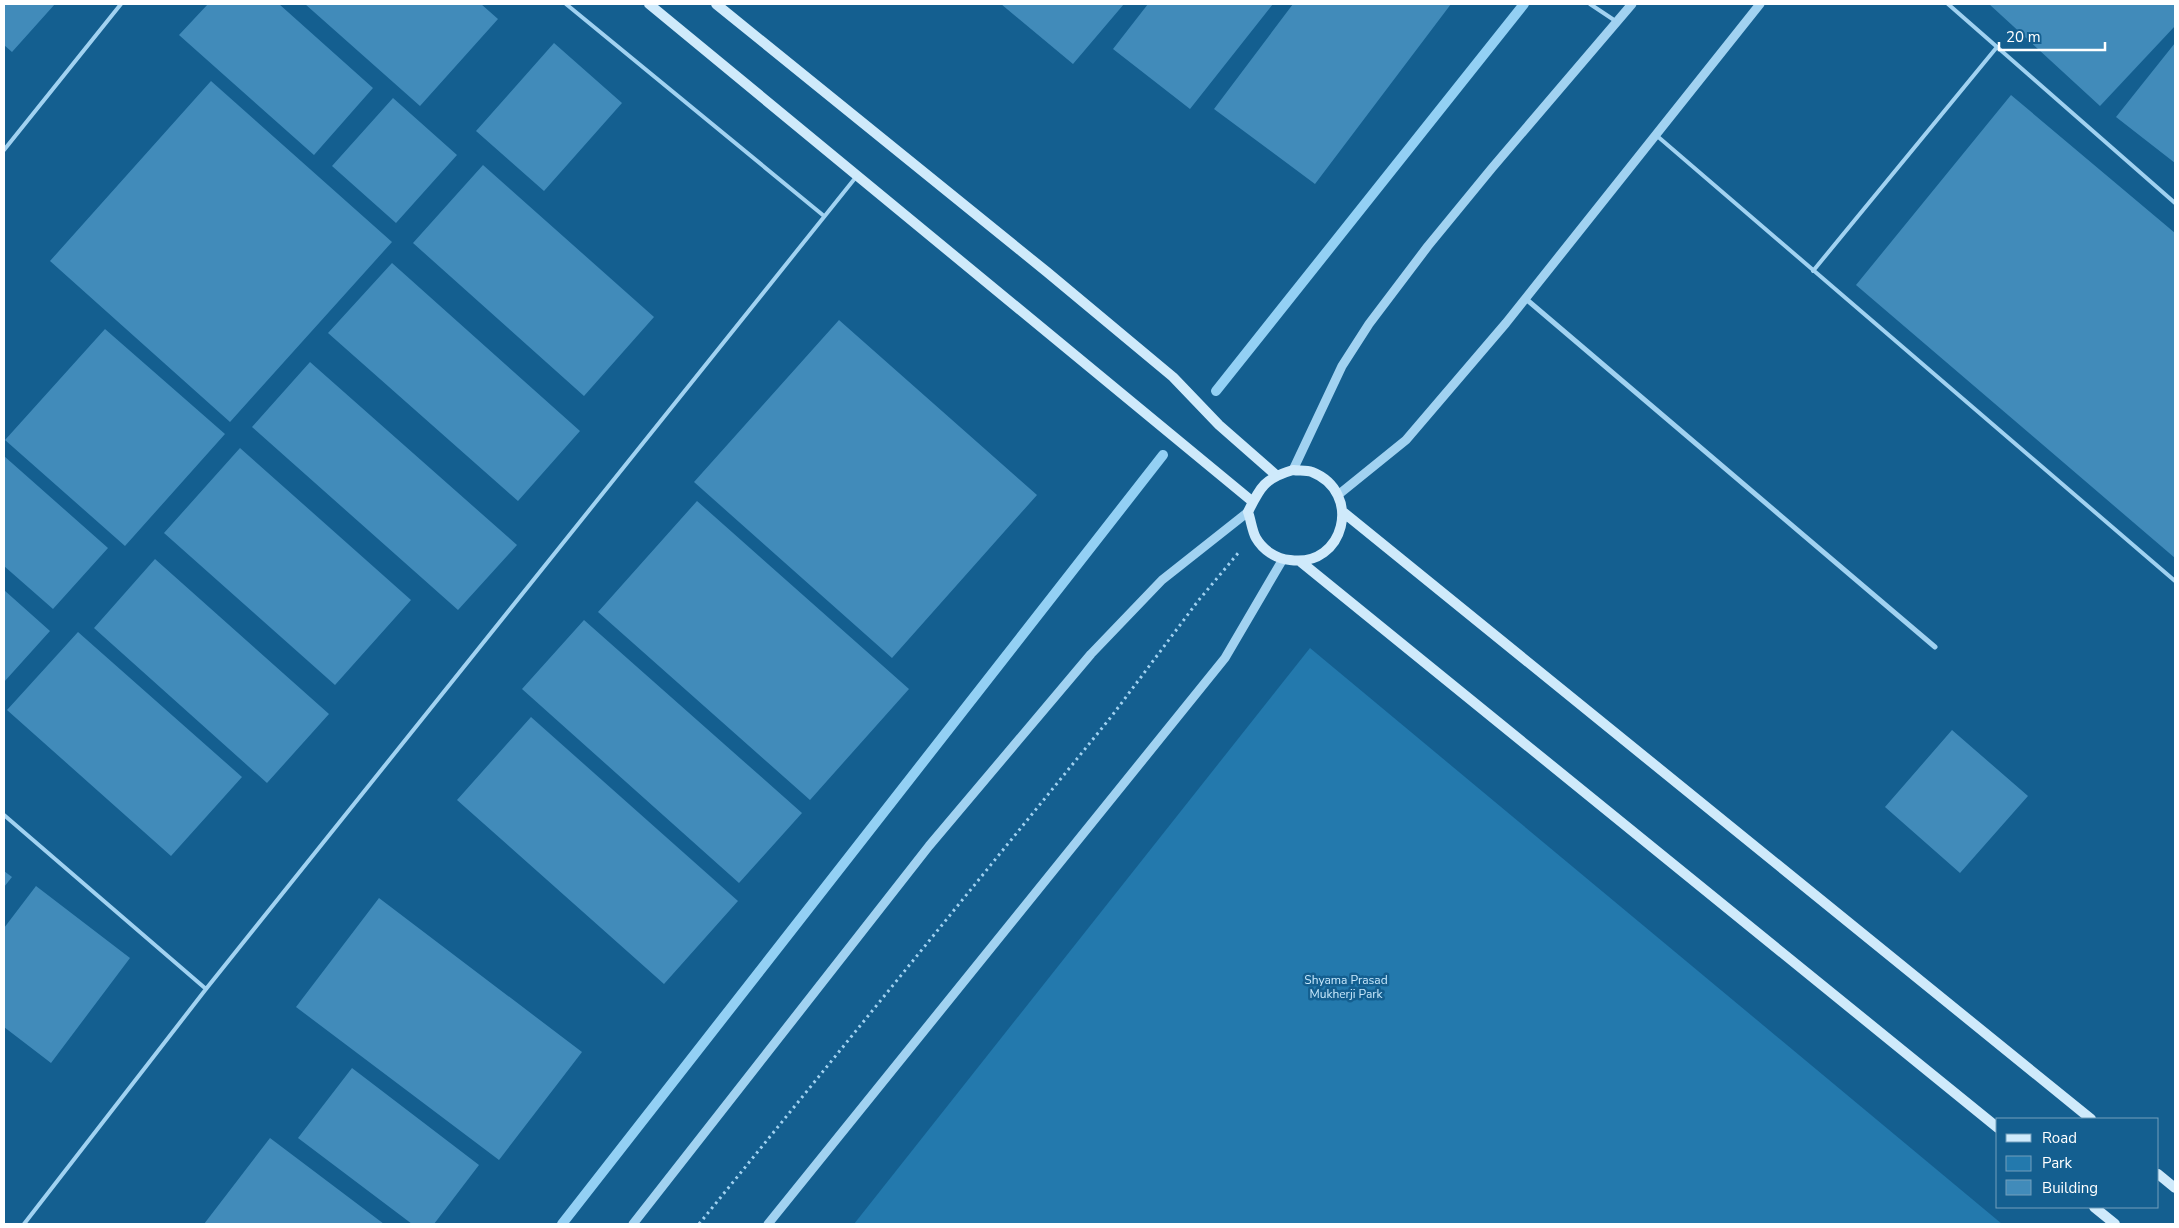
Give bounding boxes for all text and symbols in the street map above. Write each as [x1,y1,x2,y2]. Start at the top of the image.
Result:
scale bar [1999,20,2105,52]
text: 20 m [2006,27,2041,47]
park label: Shyama Prasad Mukherji Park [1304,972,1388,1002]
legend [1996,1118,2159,1208]
text: Road [2042,1128,2077,1148]
text: Park [2042,1153,2072,1173]
text: Building [2042,1178,2098,1198]

